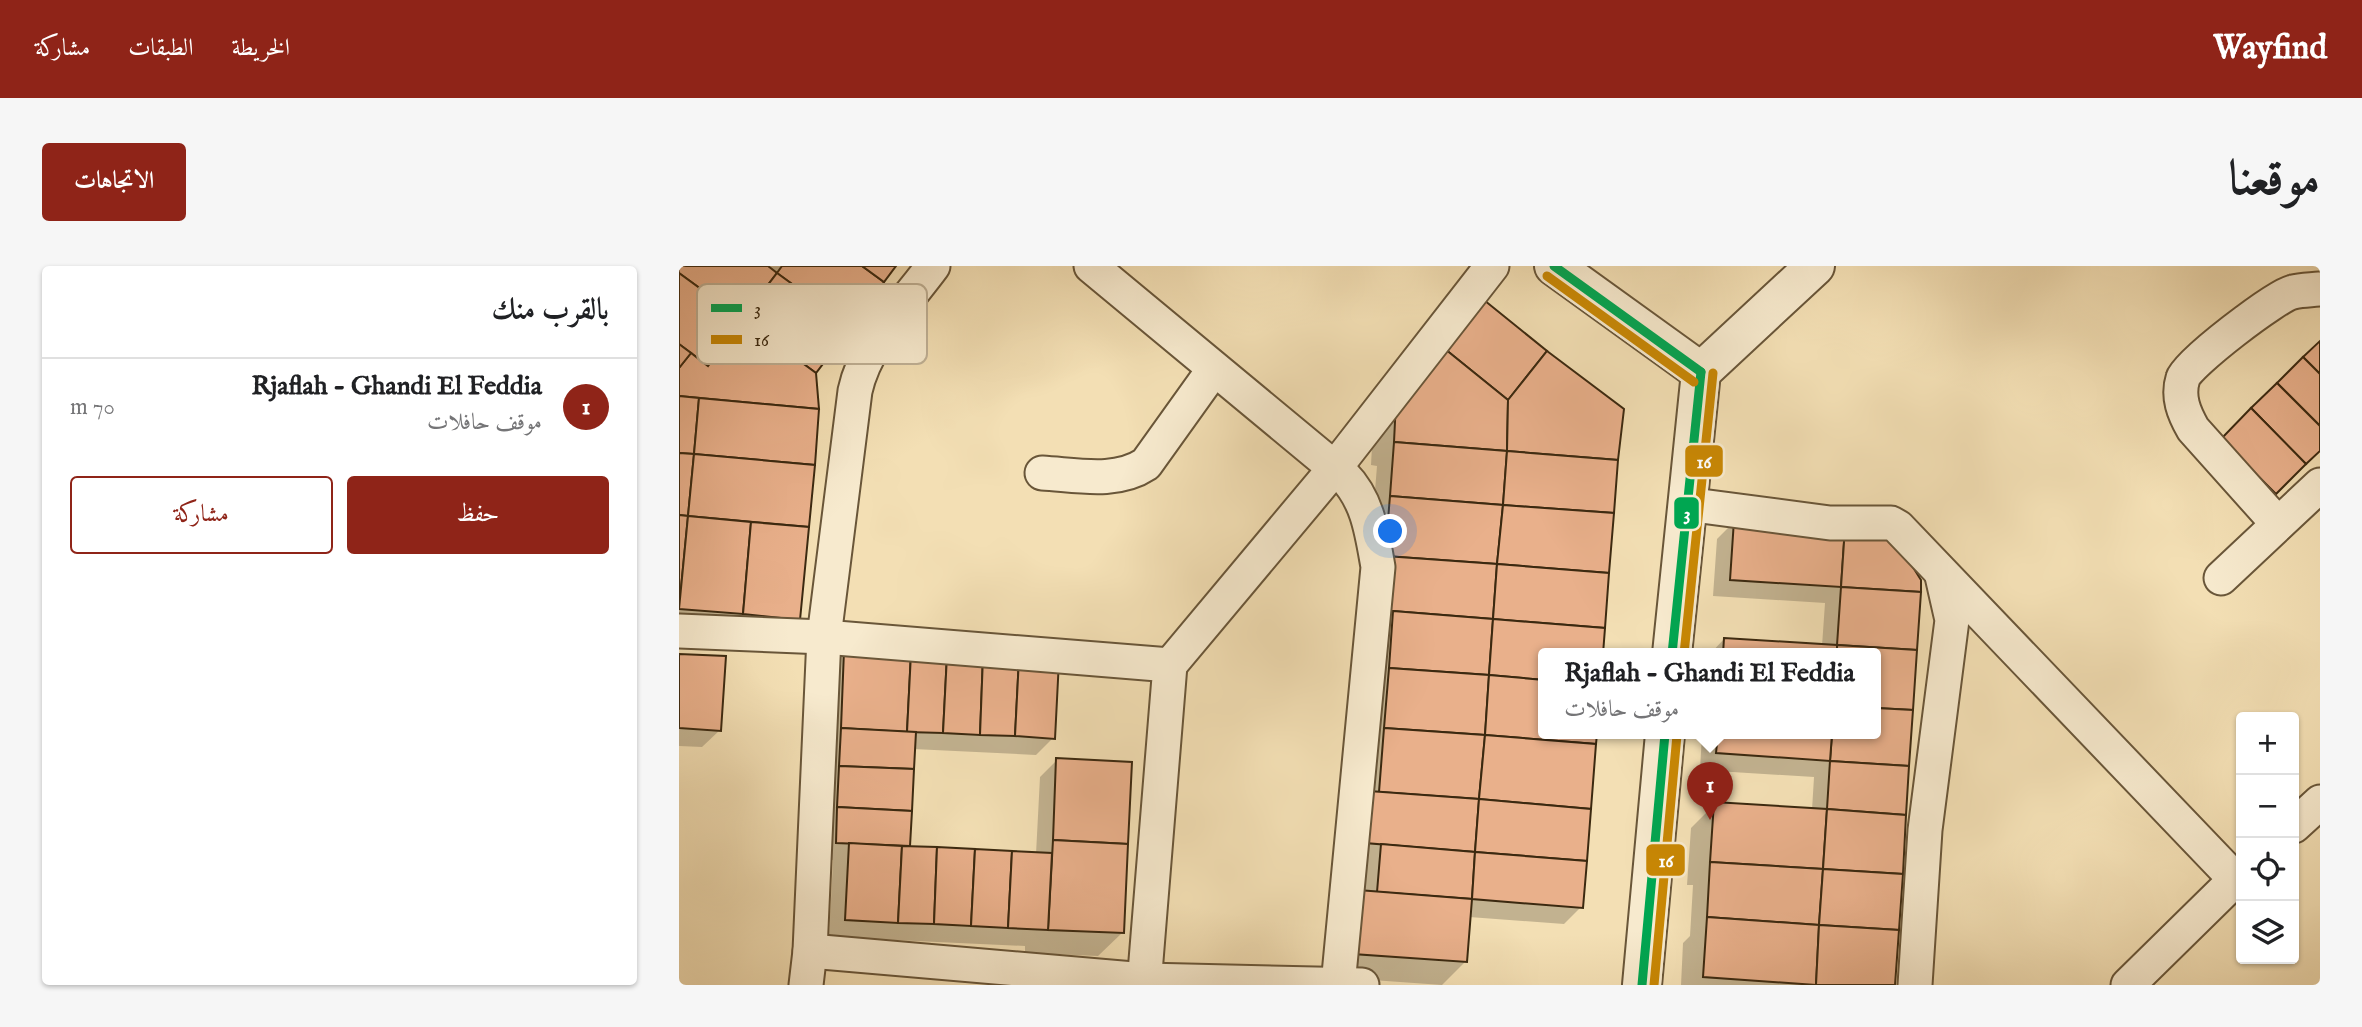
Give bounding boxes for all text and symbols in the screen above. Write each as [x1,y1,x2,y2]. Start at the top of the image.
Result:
text: Wayfind [2213,28,2327,70]
text: مشاركة [35,33,90,64]
text: الطبقات [128,33,194,64]
text: الخريطة [232,33,290,64]
button: الاتجاهات [42,143,186,221]
text: موقعنا [2228,150,2320,212]
legend [697,284,927,364]
text: بالقرب منك [492,292,609,330]
text: 3 [754,298,761,322]
text: 16 [754,329,770,353]
text: Rjaflah - Ghandi El Feddia [251,370,542,403]
text: 70 m [70,393,115,422]
text: 1 [582,393,590,422]
text: موقف حافلات [427,408,542,437]
line badge: 16 [1684,444,1724,478]
text: 16 [1696,451,1713,475]
button: مشاركة [70,476,333,554]
button: حفظ [347,476,609,554]
line badge: 3 [1673,496,1700,530]
text: 3 [1683,503,1691,527]
your location [1373,514,1407,548]
popup [1538,648,1881,739]
text: Rjaflah - Ghandi El Feddia [1564,657,1855,690]
text: موقف حافلات [1564,695,1679,724]
map controls [2236,712,2299,964]
button: + [2236,712,2299,775]
pin: 1 [1687,762,1733,820]
button: − [2236,775,2299,838]
button: locate [2236,838,2299,901]
line badge: 16 [1645,843,1686,877]
text: 16 [1658,850,1675,874]
button: layers [2236,901,2299,964]

